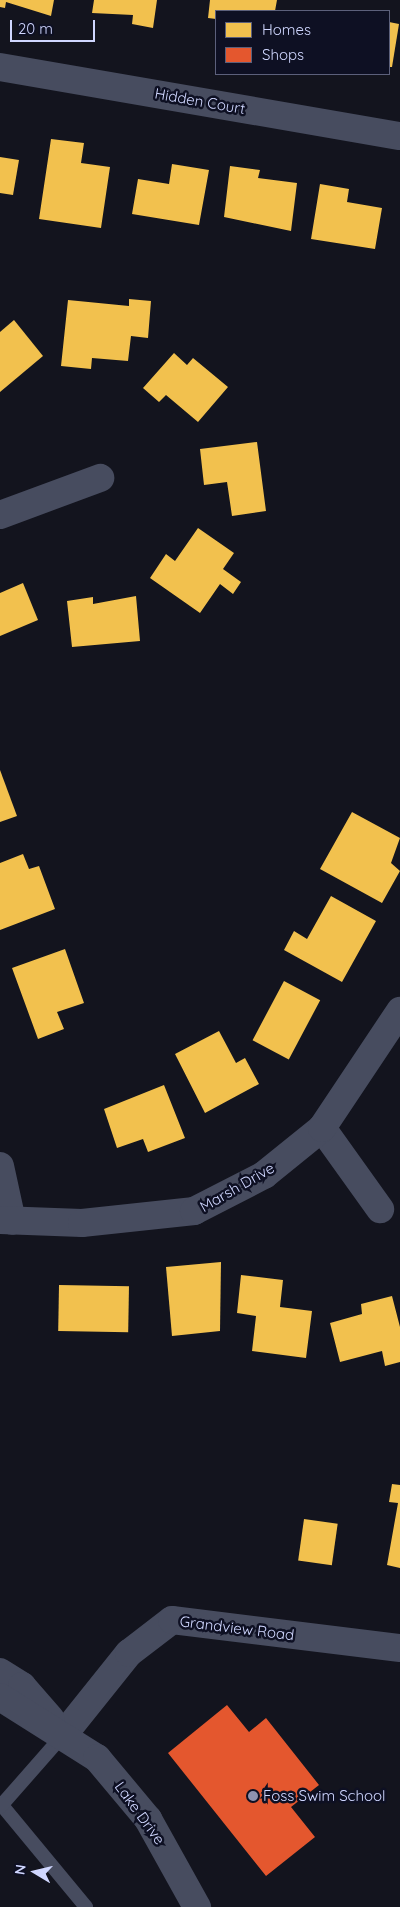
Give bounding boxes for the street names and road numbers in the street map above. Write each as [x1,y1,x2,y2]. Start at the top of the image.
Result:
street label: Hidden Court [153,84,247,118]
street label: Marsh Drive [197,1158,277,1216]
street label: Grandview Road [179,1612,295,1644]
street label: Lake Drive [111,1778,169,1848]

